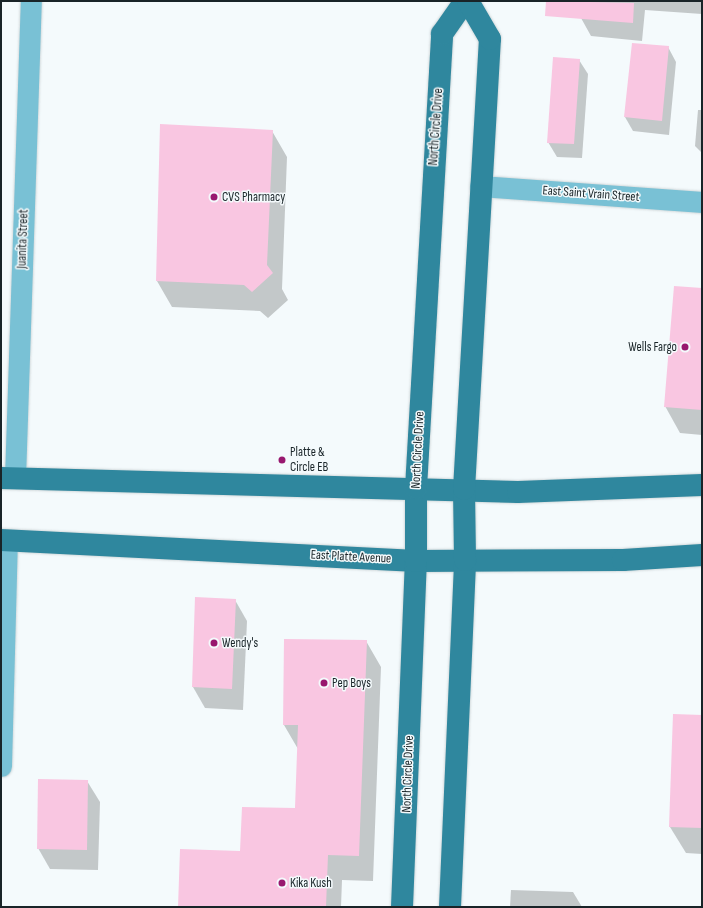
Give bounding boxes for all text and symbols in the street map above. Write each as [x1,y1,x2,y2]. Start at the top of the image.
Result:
street label: North Circle Drive [426,88,446,166]
street label: East Saint Vrain Street [542,183,640,205]
place label: CVS Pharmacy [222,189,285,205]
marker: CVS Pharmacy [209,192,219,202]
street label: Juanita Street [14,209,32,269]
place label: Wells Fargo [628,339,677,355]
marker: Wells Fargo [680,342,690,352]
street label: North Circle Drive [408,411,428,489]
place label: Platte & Circle EB [290,445,328,476]
marker: Platte & Circle EB [277,455,287,465]
street label: East Platte Avenue [310,547,392,567]
place label: Wendy's [222,635,258,651]
marker: Wendy's [209,638,219,648]
place label: Pep Boys [332,675,371,691]
marker: Pep Boys [319,678,329,688]
street label: North Circle Drive [399,735,417,813]
place label: Kika Kush [290,875,332,891]
marker: Kika Kush [277,878,287,888]

